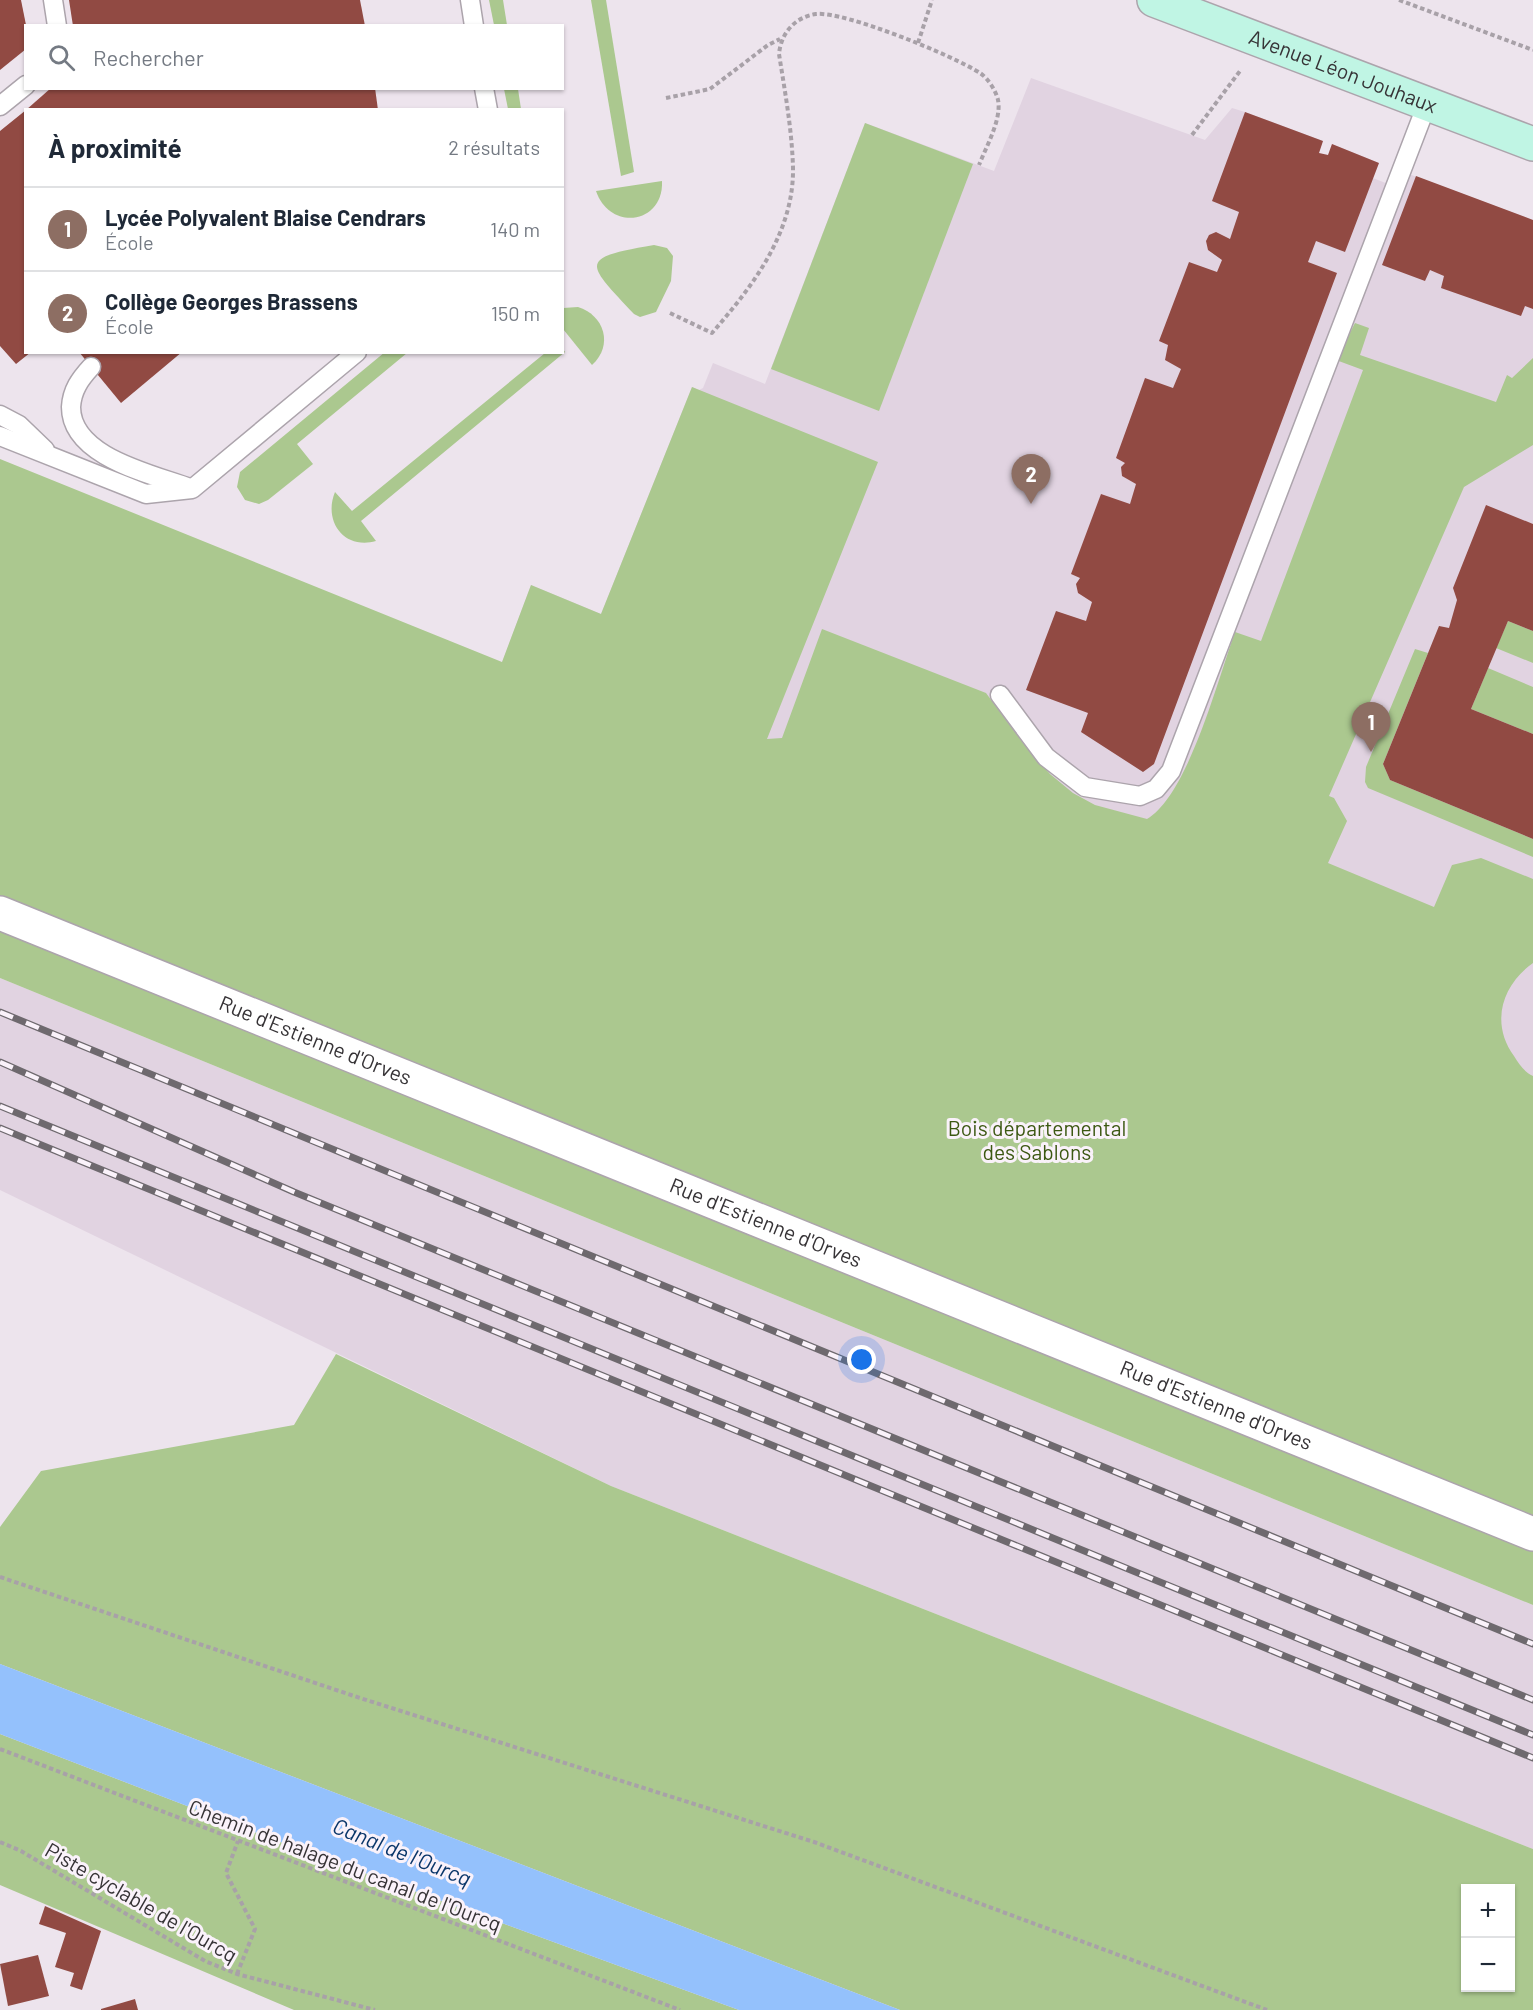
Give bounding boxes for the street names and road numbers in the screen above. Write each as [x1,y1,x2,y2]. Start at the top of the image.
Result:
street label: Avenue Léon Jouhaux [1246,23,1441,117]
street label: Rue d'Estienne d'Orves [216,989,415,1089]
street label: Rue d'Estienne d'Orves [666,1172,866,1272]
street label: Rue d'Estienne d'Orves [1117,1354,1316,1454]
street label: Chemin de halage du canal de l'Ourcq [186,1793,505,1936]
street label: Piste cyclable de l'Ourcq [41,1836,242,1967]

